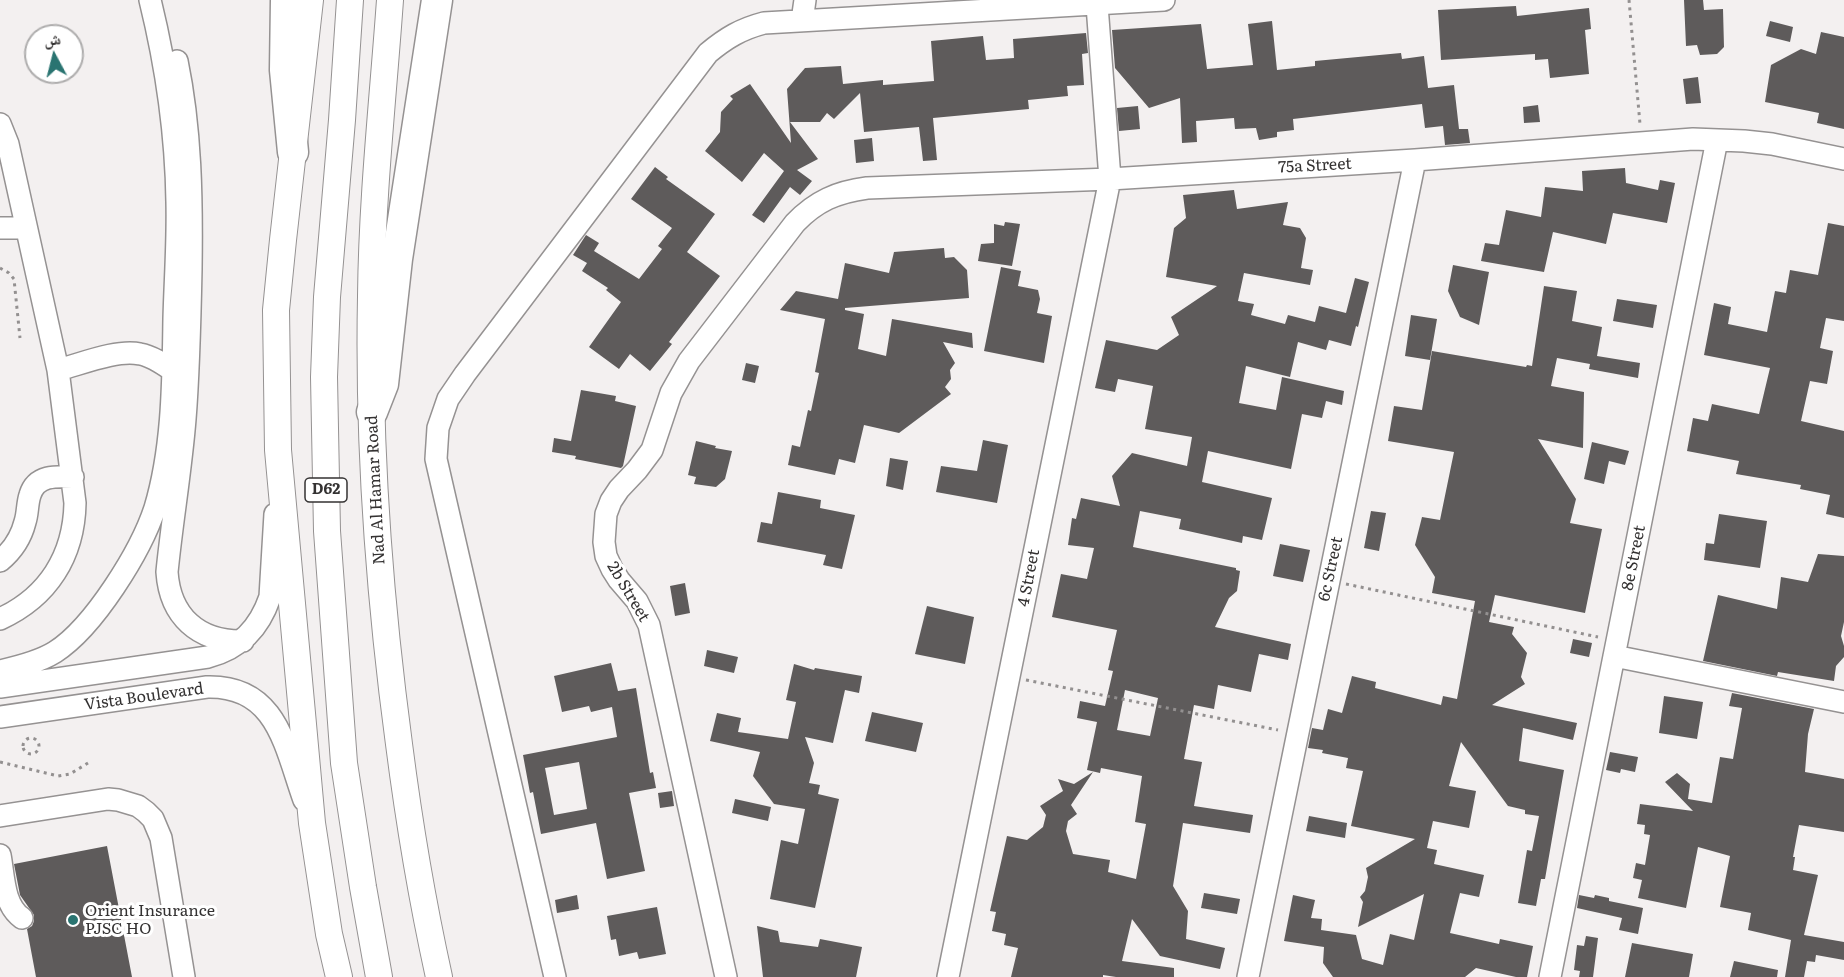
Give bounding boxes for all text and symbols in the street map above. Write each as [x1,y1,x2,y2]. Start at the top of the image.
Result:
north arrow [24,24,84,84]
text: ش [42,25,62,51]
street label: 75a Street [1278,154,1352,178]
street label: Nad Al Hamar Road [362,415,390,565]
road number: D62 [305,478,347,502]
street label: 8e Street [1618,524,1650,592]
street label: 6c Street [1315,535,1347,603]
street label: 4 Street [1014,548,1044,608]
street label: 2b Street [603,558,653,626]
street label: Vista Boulevard [83,679,205,715]
place label: Orient Insurance PJSC HO [85,901,215,939]
marker: Orient Insurance PJSC HO [66,913,80,927]

